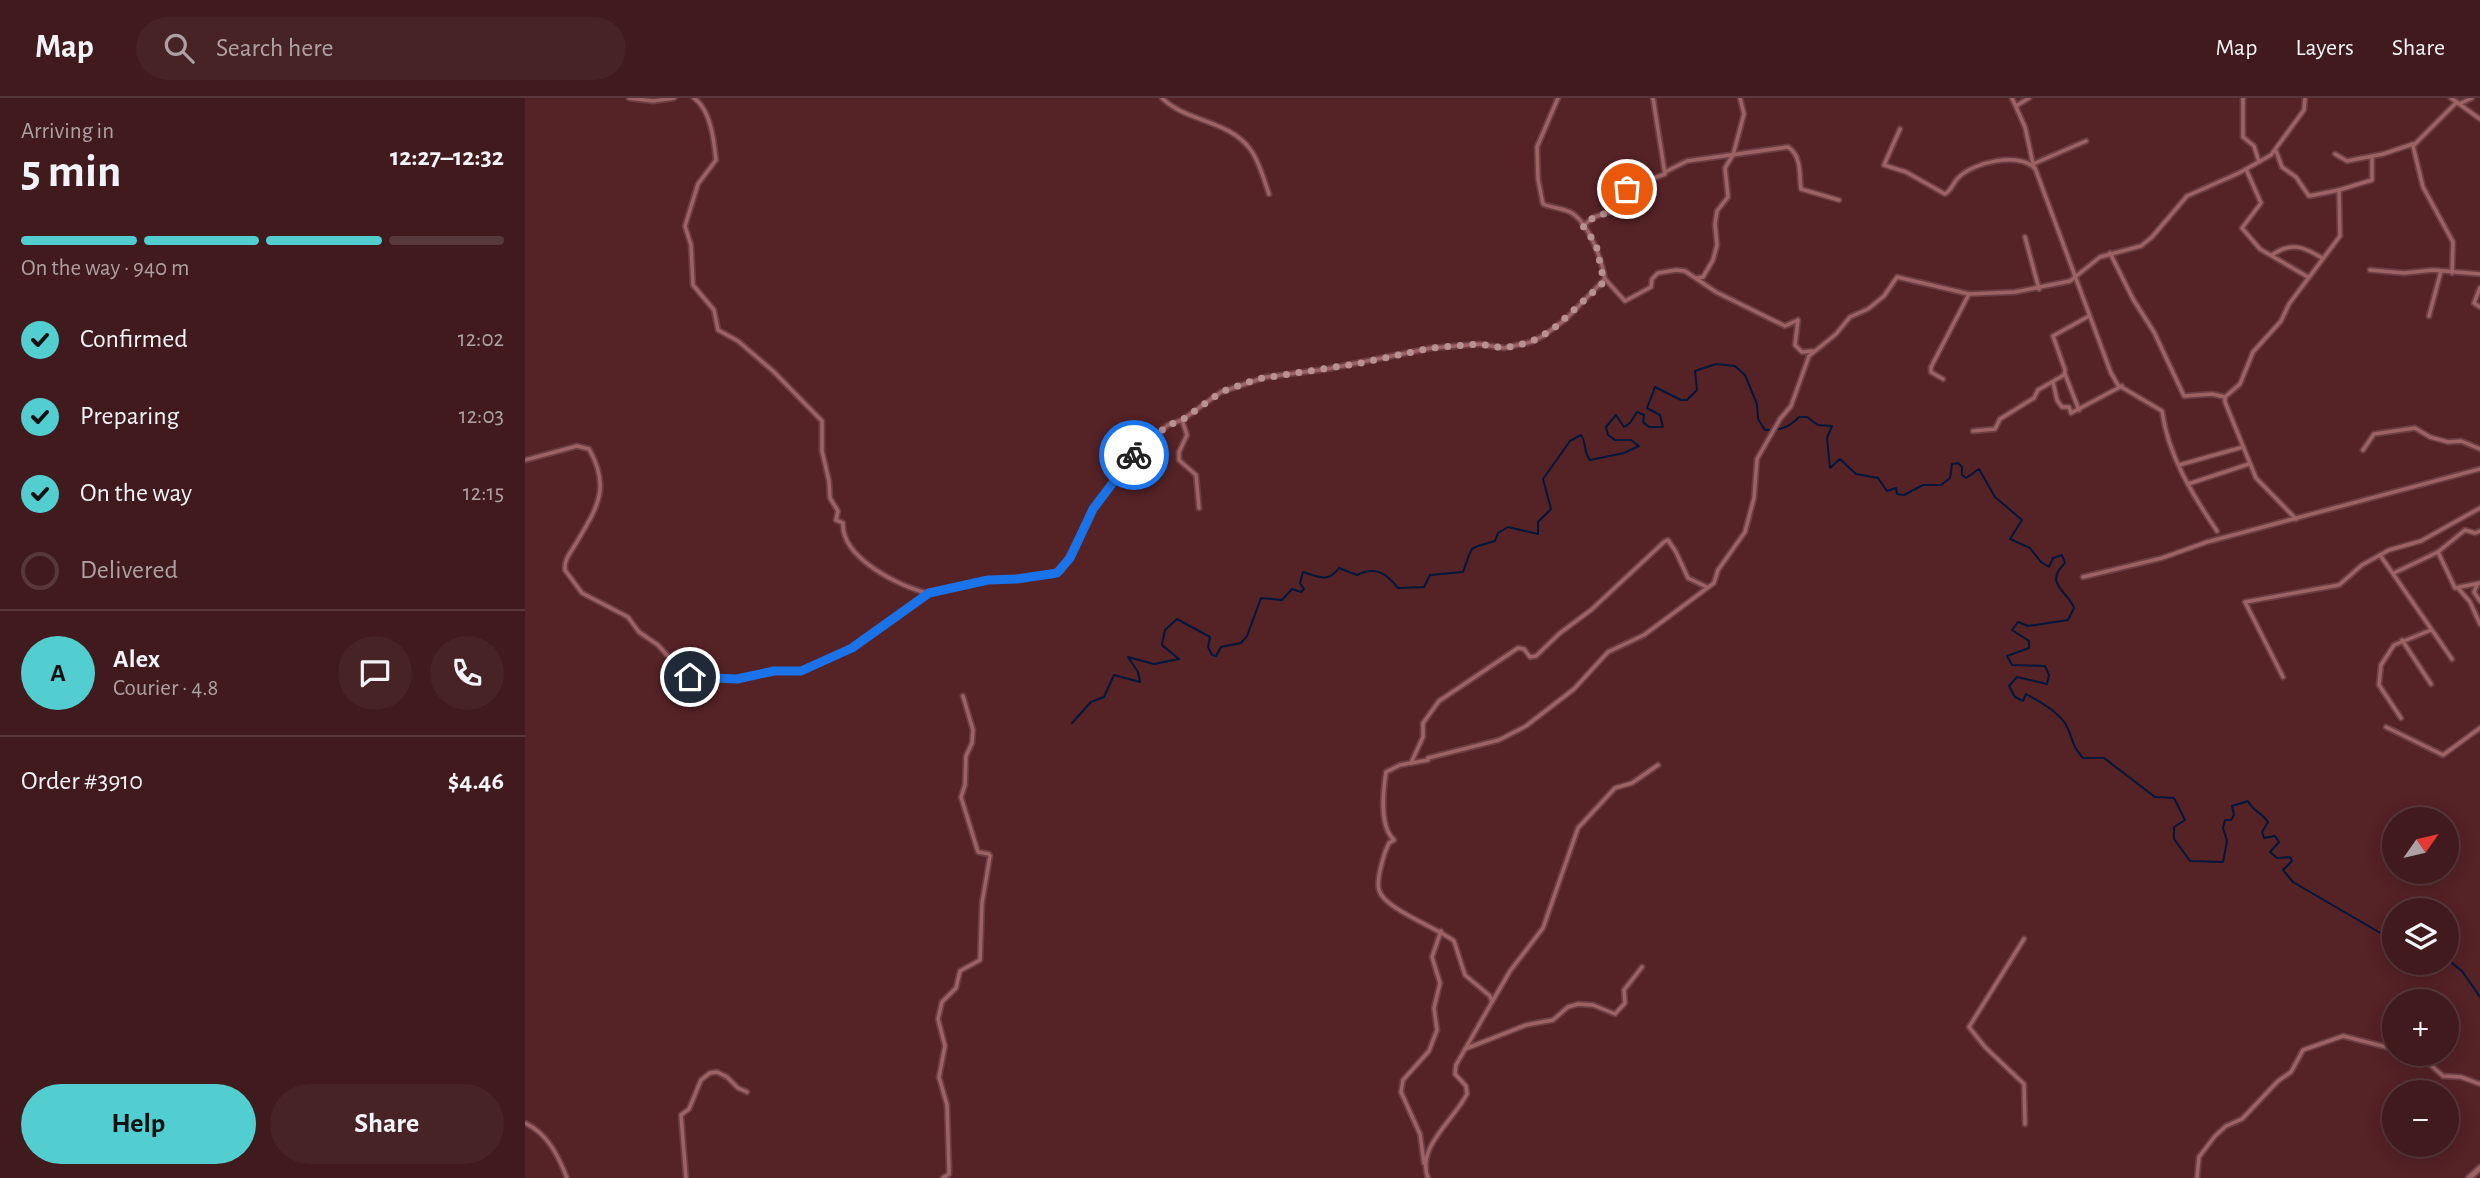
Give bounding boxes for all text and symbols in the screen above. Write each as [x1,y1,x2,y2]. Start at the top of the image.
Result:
search box [136,17,626,80]
icon: search [160,29,198,67]
text: Map [35,31,94,64]
text: Search here [216,35,334,61]
text: Map [2215,36,2257,60]
text: Layers [2295,36,2354,60]
text: Share [2392,36,2445,60]
text: Arriving in [21,120,114,143]
text: 12:27–12:32 [390,144,504,170]
text: 5 min [21,149,121,195]
pin [1597,159,1657,219]
icon: bag [1608,170,1646,208]
text: On the way · 940 m [21,257,189,280]
icon: check [21,321,59,359]
text: Confirmed [80,326,188,352]
text: 12:02 [458,328,504,351]
icon: check [21,398,59,436]
text: Preparing [80,403,179,429]
text: 12:03 [459,405,504,428]
courier [1099,420,1169,490]
icon: bike [1115,436,1153,474]
icon: check [21,475,59,513]
text: On the way [80,480,192,506]
text: 12:15 [463,482,504,505]
text: Delivered [80,557,178,583]
button: chat [338,636,412,710]
button: phone [430,636,504,710]
text: Alex [113,646,160,672]
pin [660,647,720,707]
icon: home [671,658,709,696]
text: A [50,660,66,686]
text: Courier · 4.8 [113,677,218,700]
text: Order #3910 [21,768,143,794]
text: $4.46 [448,768,504,794]
north arrow [2382,807,2459,884]
map controls [2382,807,2459,1157]
button: layers [2382,898,2459,975]
button: + [2382,989,2459,1066]
button: − [2382,1080,2459,1157]
button: Help [21,1084,256,1164]
button: Share [270,1084,504,1164]

